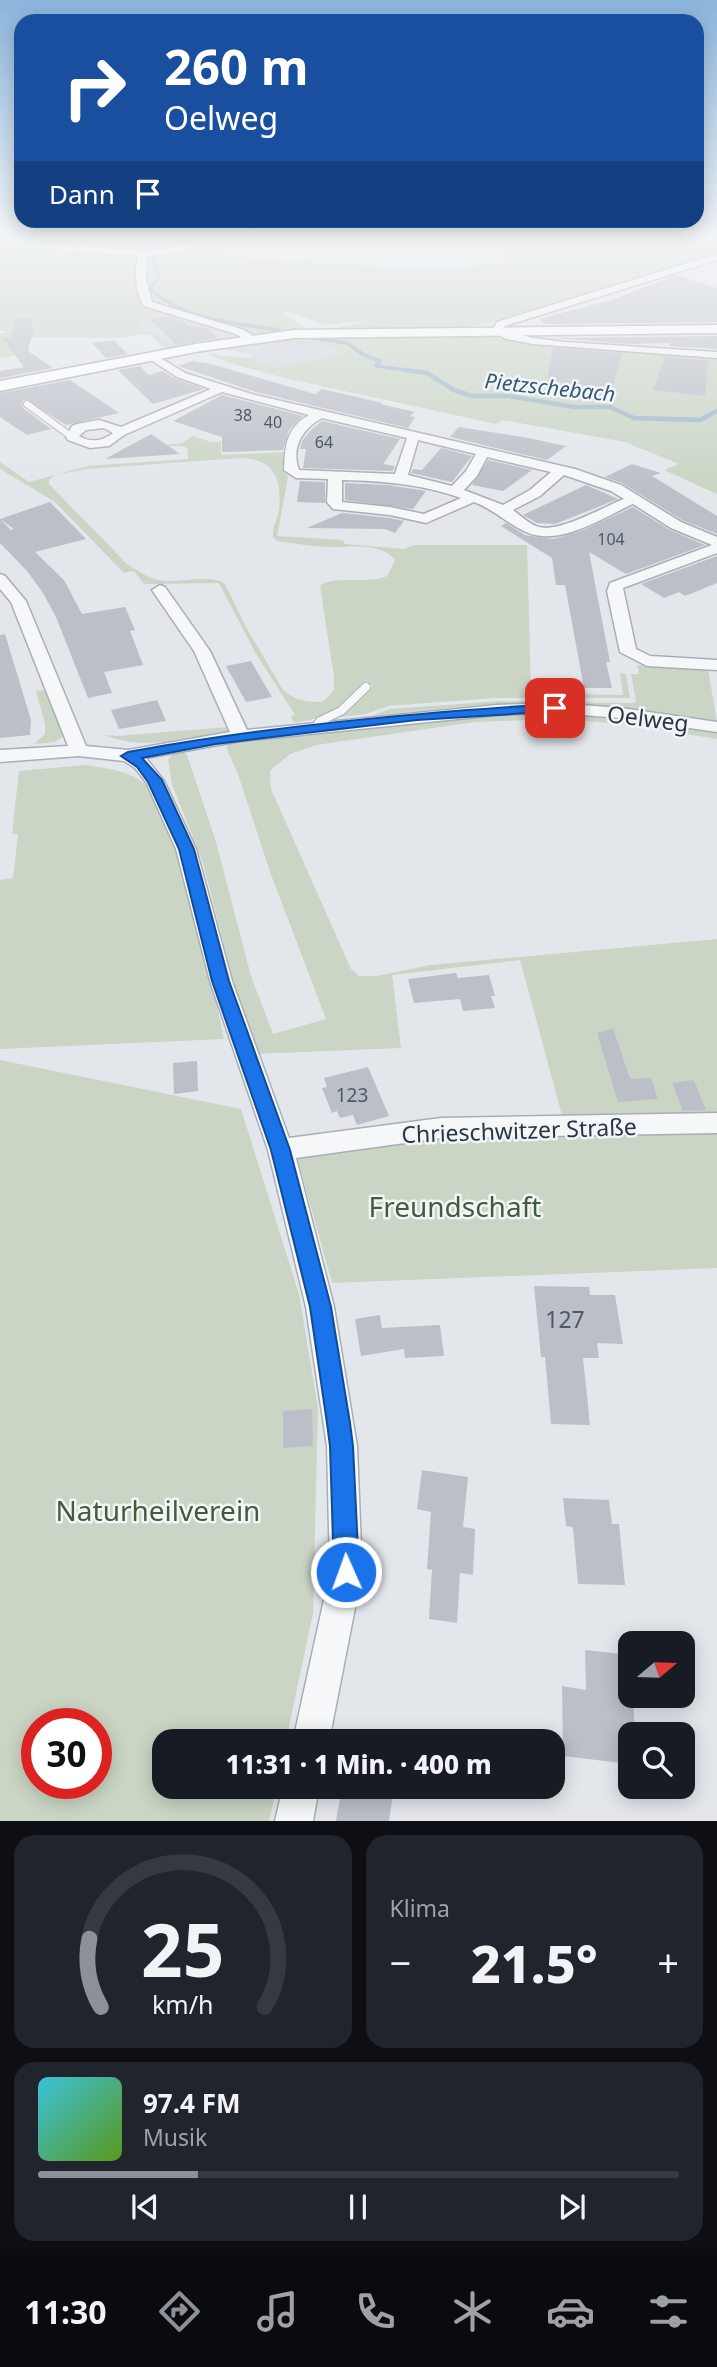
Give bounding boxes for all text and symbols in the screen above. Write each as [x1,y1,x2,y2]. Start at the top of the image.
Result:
text: 260 m [164,33,309,99]
icon: right [49,42,140,133]
text: Oelweg [164,96,278,139]
icon: arrive [129,175,167,213]
text: Dann [49,176,115,212]
water label: Pietzschebach [483,366,617,408]
house number: 38 [234,404,252,426]
house number: 40 [264,411,282,433]
house number: 64 [315,431,333,453]
house number: 104 [597,528,625,550]
pin [525,678,585,738]
icon: arrive [536,689,574,727]
street label: Oelweg [605,697,691,739]
house number: 123 [336,1082,368,1108]
street label: Chrieschwitzer Straße [401,1110,637,1150]
park label: Freundschaft [369,1187,541,1225]
house number: 127 [545,1303,585,1335]
park label: Naturheilverein [56,1491,260,1529]
position arrow [309,1535,383,1609]
north arrow [618,1631,695,1708]
map controls [618,1631,695,1799]
speed limit sign: 30 [21,1708,112,1799]
button: search [618,1722,695,1799]
text: 11:31 · 1 Min. · 400 m [225,1746,492,1782]
text: Klima [390,1892,450,1924]
text: 25 [141,1900,224,1999]
text: 21.5° [471,1927,598,1998]
text: − [390,1936,411,1988]
text: + [657,1936,679,1988]
text: km/h [152,1987,214,2021]
text: 97.4 FM [143,2085,240,2121]
text: Musik [143,2121,207,2153]
icon: previous [126,2188,164,2226]
icon: pause [339,2188,377,2226]
icon: next [553,2188,591,2226]
icon: directions [155,2287,204,2336]
icon: music [253,2287,302,2336]
icon: phone [351,2287,400,2336]
icon: climate [448,2287,497,2336]
icon: car [546,2287,595,2336]
icon: filters [644,2287,693,2336]
text: 11:30 [24,2290,107,2333]

